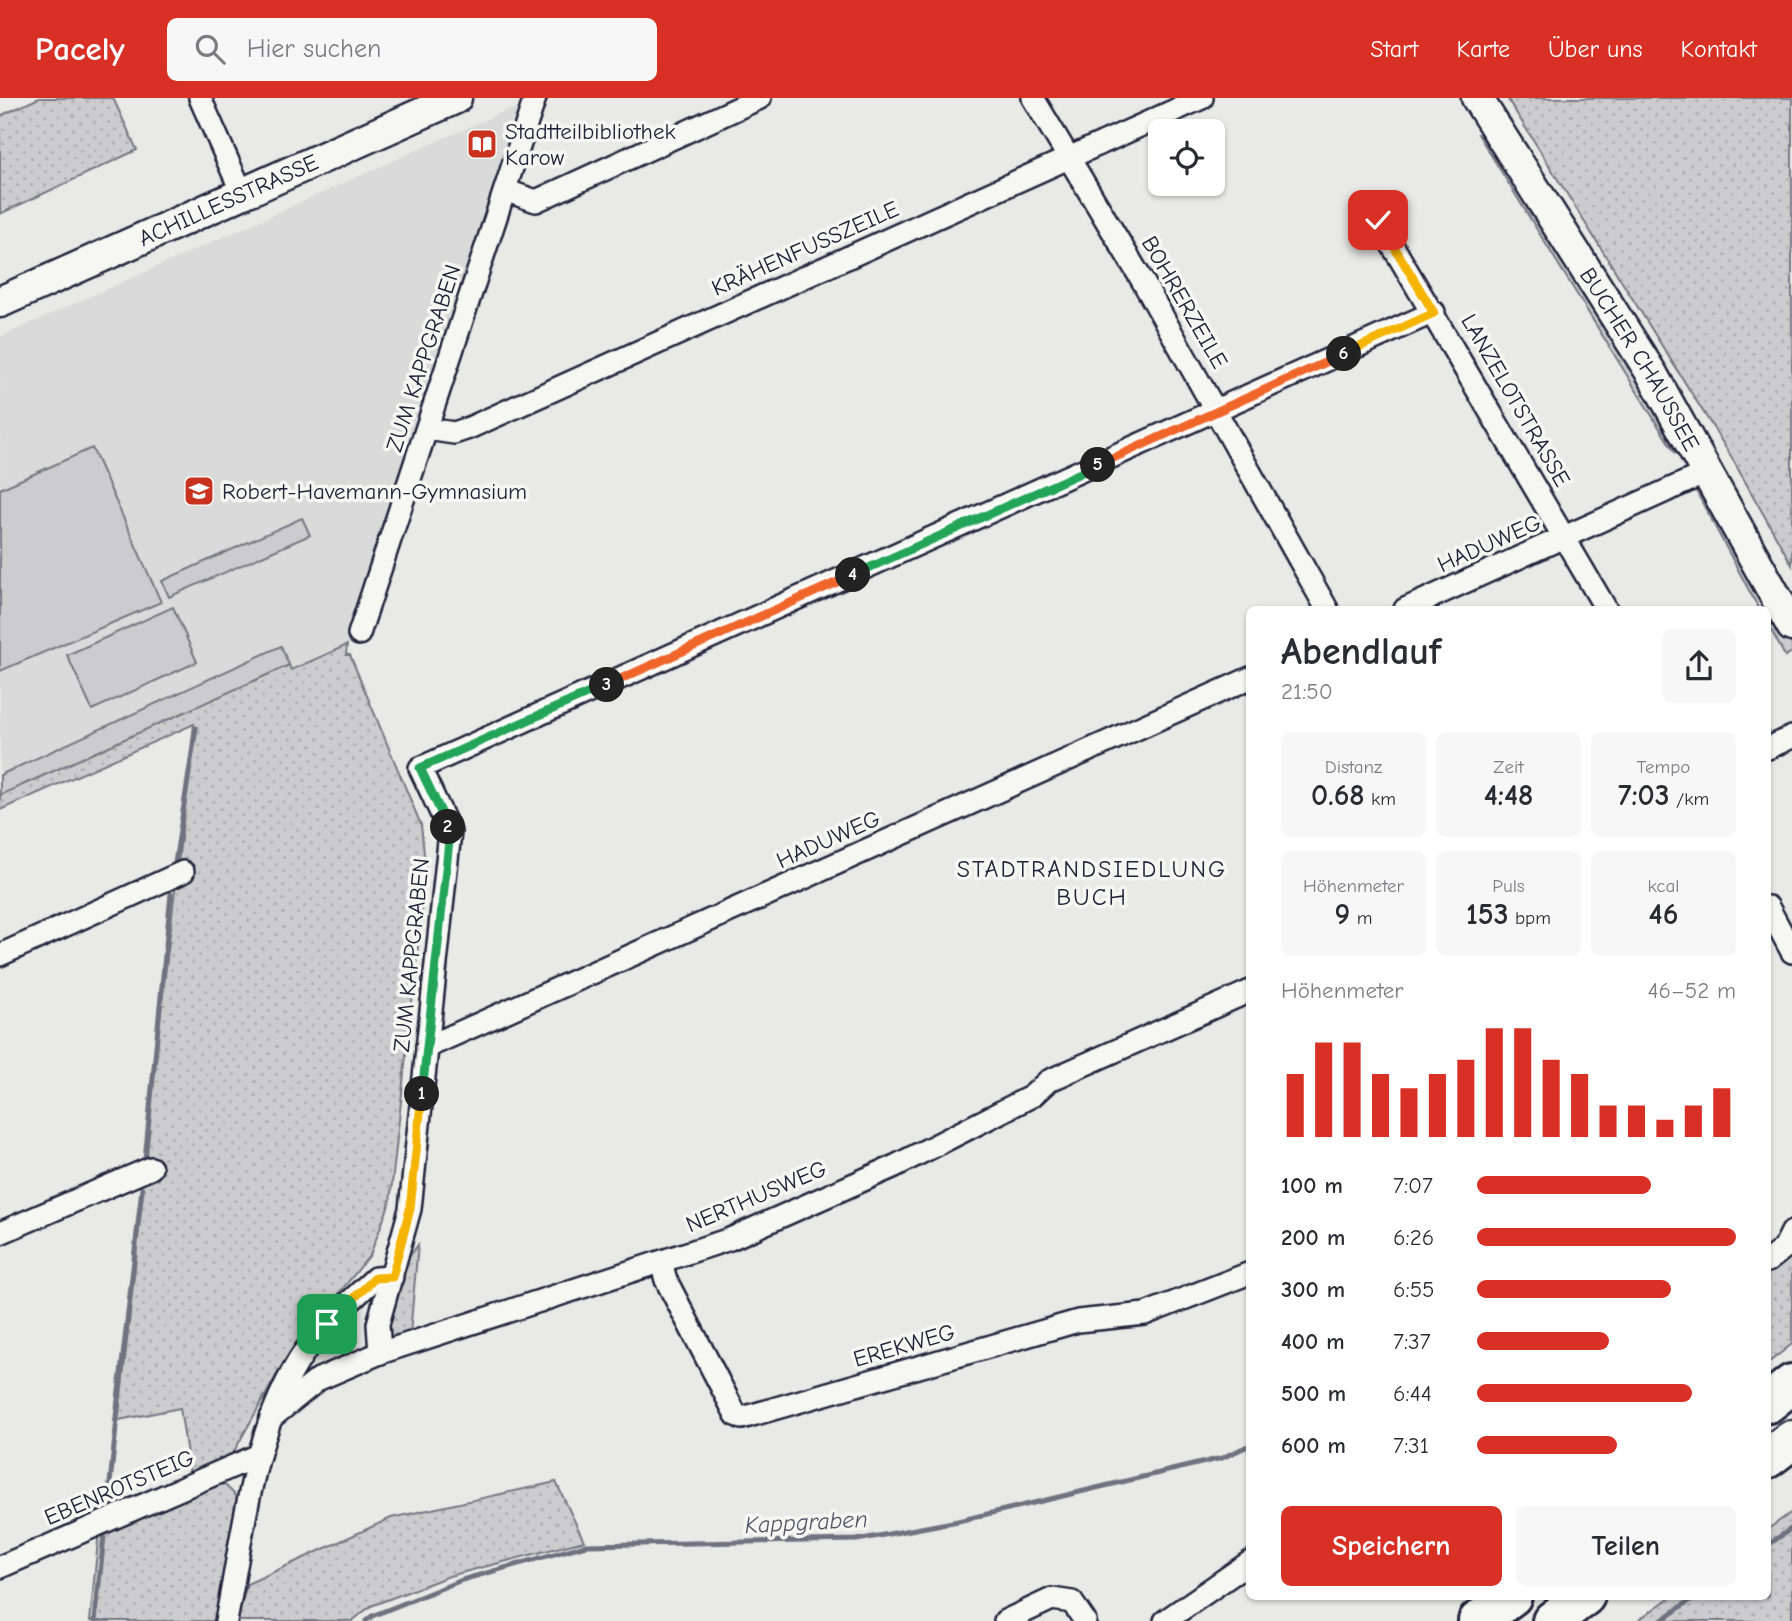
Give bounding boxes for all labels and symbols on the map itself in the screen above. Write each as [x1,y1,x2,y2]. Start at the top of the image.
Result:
place label: Stadtteilbibliothek Karow [505,118,676,171]
library icon: Stadtteilbibliothek Karow [465,127,499,161]
street label: ACHILLESSTRASSE [134,148,322,252]
pin [1348,190,1408,250]
street label: KRÄHENFUSSZEILE [708,195,903,302]
street label: BOHRERZEILE [1136,231,1233,373]
street label: ZUM KAPPGRABEN [380,261,466,455]
street label: BUCHER CHAUSSEE [1574,263,1705,456]
street label: LANZELOTSTRASSE [1455,309,1576,491]
pin: 6 [1326,336,1362,372]
pin: 5 [1080,448,1116,482]
school or university icon: Robert-Havemann-Gymnasium [182,474,216,508]
place label: Robert-Havemann-Gymnasium [222,478,527,505]
street label: HADUWEG [1433,509,1545,578]
pin: 4 [836,558,870,592]
pin: 3 [590,668,624,702]
street label: HADUWEG [772,805,884,874]
pin: 2 [430,810,466,844]
district label: STADTRANDSIEDLUNG BUCH [957,855,1227,911]
street label: ZUM KAPPGRABEN [388,857,435,1053]
pin: 1 [404,1076,440,1112]
street label: NERTHUSWEG [682,1155,831,1238]
pin [297,1294,357,1354]
street label: EREKWEG [850,1318,958,1373]
street label: EBENROTSTEIG [40,1444,198,1531]
water label: Kappgraben [744,1505,868,1539]

